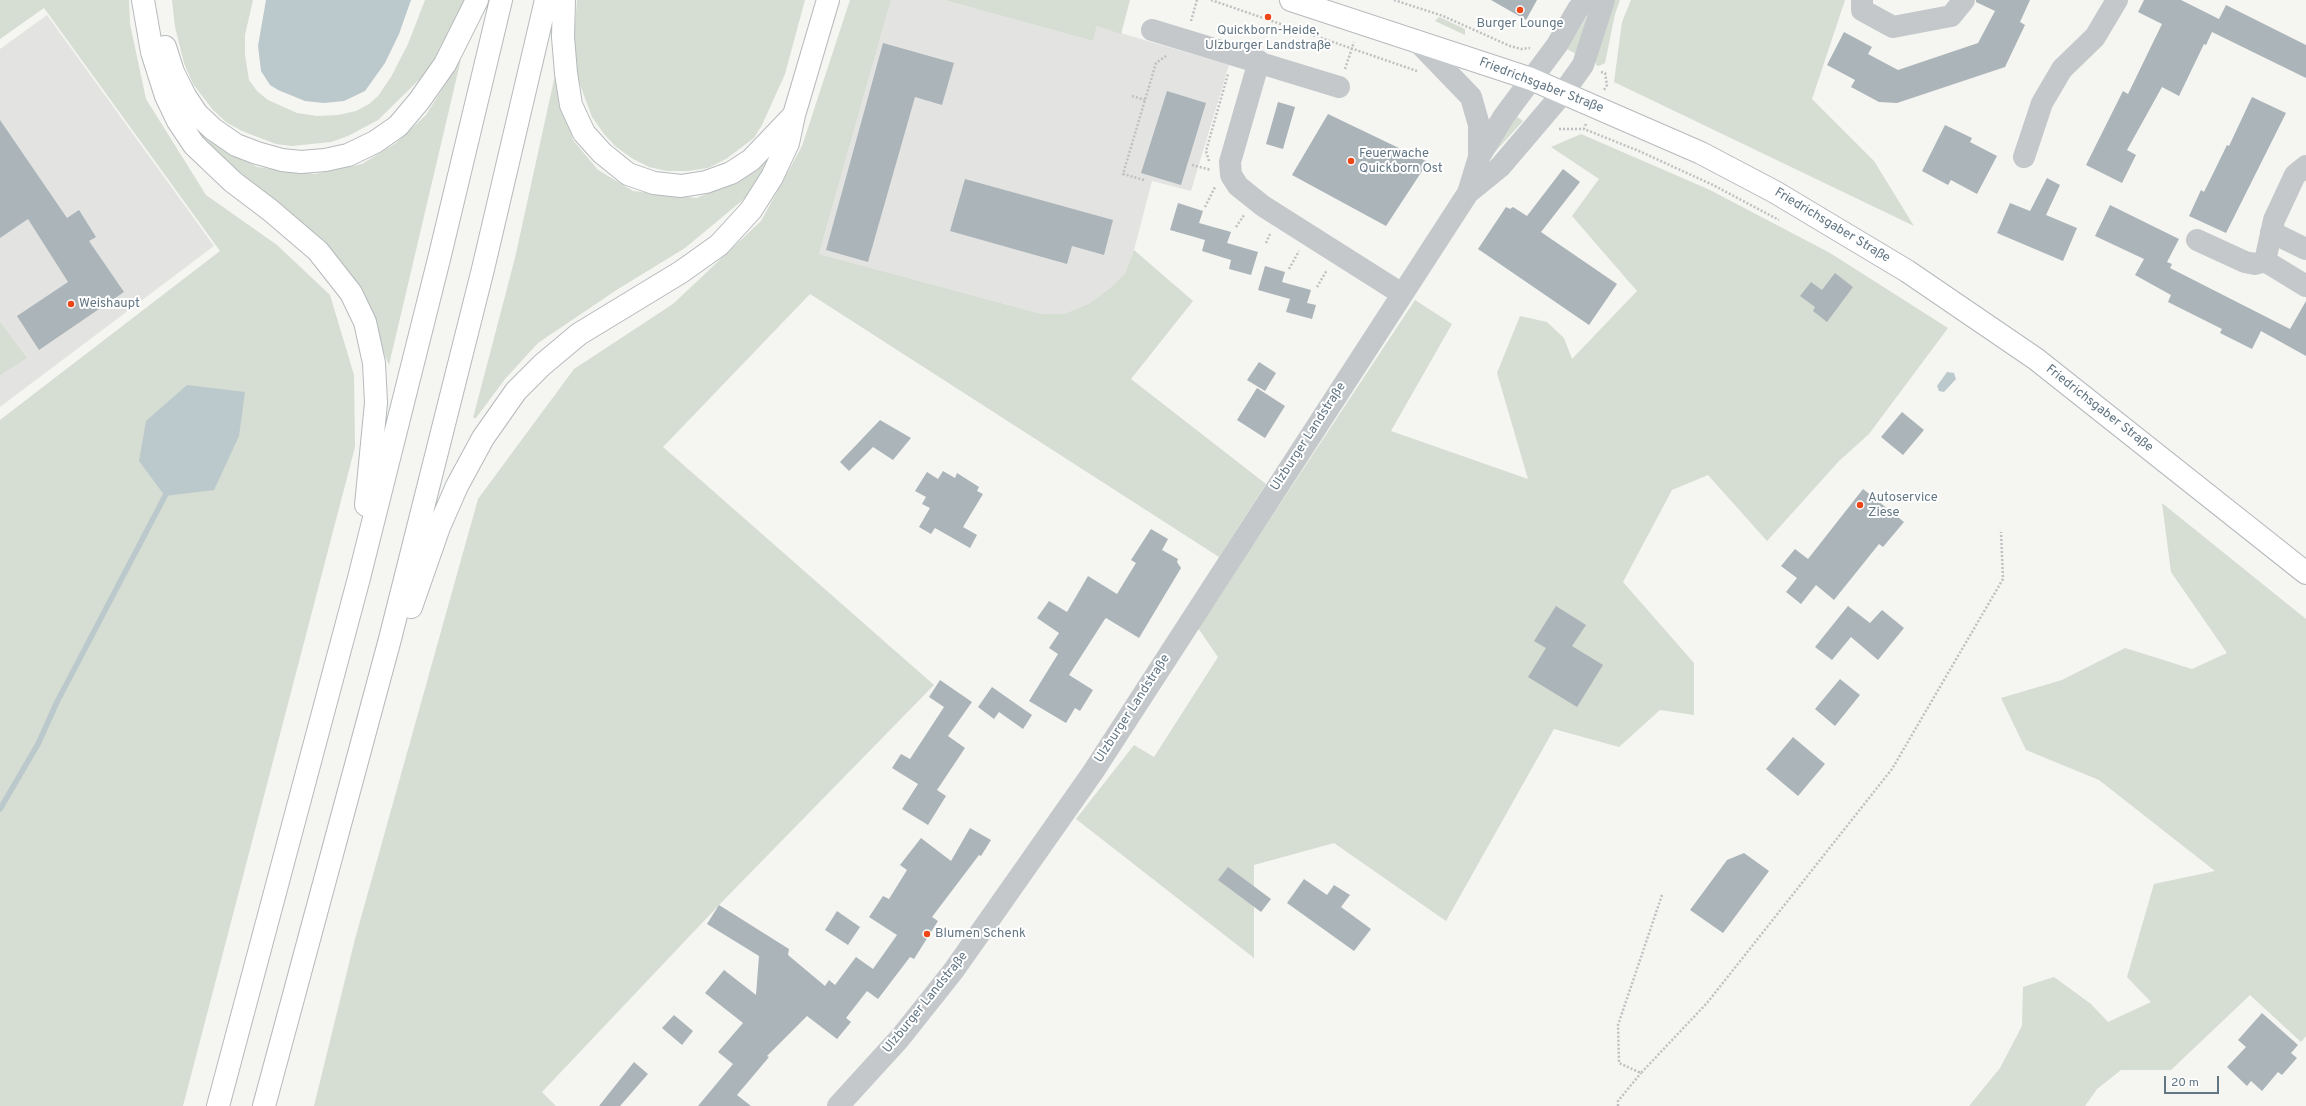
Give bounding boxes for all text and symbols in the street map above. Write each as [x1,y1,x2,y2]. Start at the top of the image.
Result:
marker: Burger Lounge [1515,5,1525,15]
marker: Quickborn-Heide, Ulzburger Landstraße [1263,12,1273,22]
place label: Burger Lounge [1477,16,1563,32]
place label: Quickborn-Heide, Ulzburger Landstraße [1205,23,1331,54]
street label: Friedrichsgaber Straße [1477,55,1605,117]
place label: Feuerwache Quickborn Ost [1359,146,1443,177]
marker: Feuerwache Quickborn Ost [1346,156,1356,166]
street label: Friedrichsgaber Straße [1771,185,1893,267]
place label: Weishaupt [79,296,140,312]
marker: Weishaupt [66,299,76,309]
street label: Friedrichsgaber Straße [2042,362,2156,456]
street label: Ulzburger Landstraße [1268,380,1350,494]
place label: Autoservice Ziese [1868,490,1938,521]
marker: Autoservice Ziese [1855,500,1865,510]
street label: Ulzburger Landstraße [1092,652,1174,766]
place label: Blumen Schenk [935,926,1026,942]
marker: Blumen Schenk [922,929,932,939]
street label: Ulzburger Landstraße [880,949,972,1057]
scale bar [2166,1068,2221,1094]
text: 20 m [2171,1075,2199,1091]

